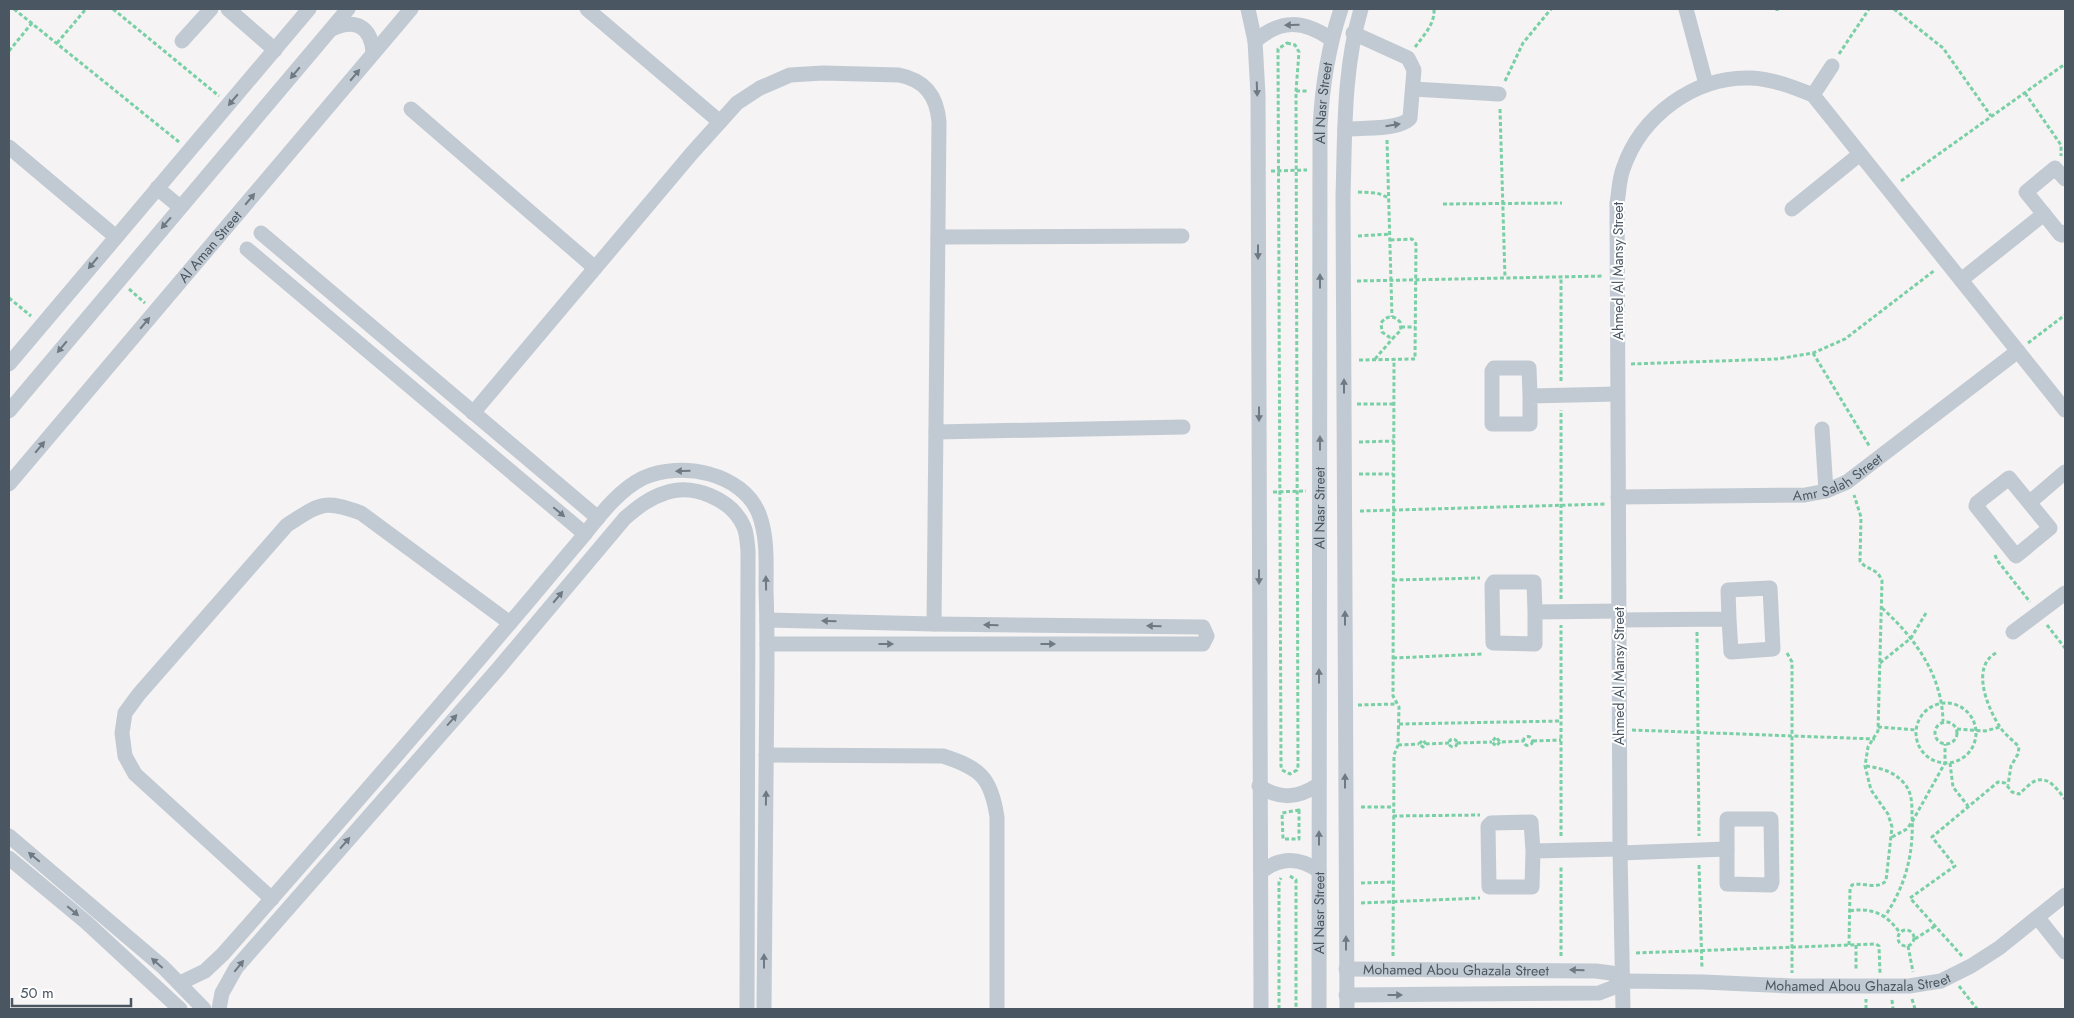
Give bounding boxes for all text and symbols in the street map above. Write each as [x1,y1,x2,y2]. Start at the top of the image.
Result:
one-way arrow [1284,21,1300,29]
street label: Al Nasr Street [1310,60,1337,144]
one-way arrow [289,66,300,79]
one-way arrow [349,68,360,81]
one-way arrow [1254,82,1262,98]
one-way arrow [227,93,238,106]
one-way arrow [1386,121,1402,129]
one-way arrow [245,193,256,206]
street label: Ahmed Al Mansy Street [1608,201,1628,340]
street label: Al Aman Street [174,206,247,287]
one-way arrow [161,217,172,230]
one-way arrow [1254,244,1262,260]
one-way arrow [88,257,99,270]
one-way arrow [1316,272,1324,288]
one-way arrow [140,317,151,330]
one-way arrow [56,341,67,354]
one-way arrow [1340,377,1348,393]
one-way arrow [1255,407,1263,423]
one-way arrow [1316,435,1324,451]
one-way arrow [35,441,46,454]
street label: Amr Salah Street [1793,448,1887,505]
street label: Al Nasr Street [1310,466,1330,549]
one-way arrow [674,467,690,475]
one-way arrow [552,506,565,517]
one-way arrow [1255,569,1263,585]
one-way arrow [762,575,770,591]
one-way arrow [552,592,564,604]
street label: Ahmed Al Mansy Street [1609,606,1629,745]
one-way arrow [1341,610,1349,626]
one-way arrow [821,617,837,625]
one-way arrow [983,621,999,629]
one-way arrow [1146,622,1162,630]
one-way arrow [878,640,894,648]
one-way arrow [1040,640,1056,648]
one-way arrow [1315,667,1323,683]
one-way arrow [446,715,458,727]
one-way arrow [1341,772,1349,788]
one-way arrow [762,790,770,806]
one-way arrow [1315,830,1323,846]
one-way arrow [339,837,351,849]
one-way arrow [27,852,40,863]
street label: Al Nasr Street [1309,871,1329,954]
one-way arrow [66,906,79,917]
one-way arrow [1342,935,1350,951]
one-way arrow [760,952,768,968]
one-way arrow [151,957,164,968]
one-way arrow [233,959,244,972]
street label: Mohamed Abou Ghazala Street [1363,959,1550,981]
one-way arrow [1569,966,1585,974]
street label: Mohamed Abou Ghazala Street [1765,968,1955,996]
scale bar [12,976,131,1008]
text: 50 m [20,982,54,1004]
one-way arrow [1387,991,1403,999]

